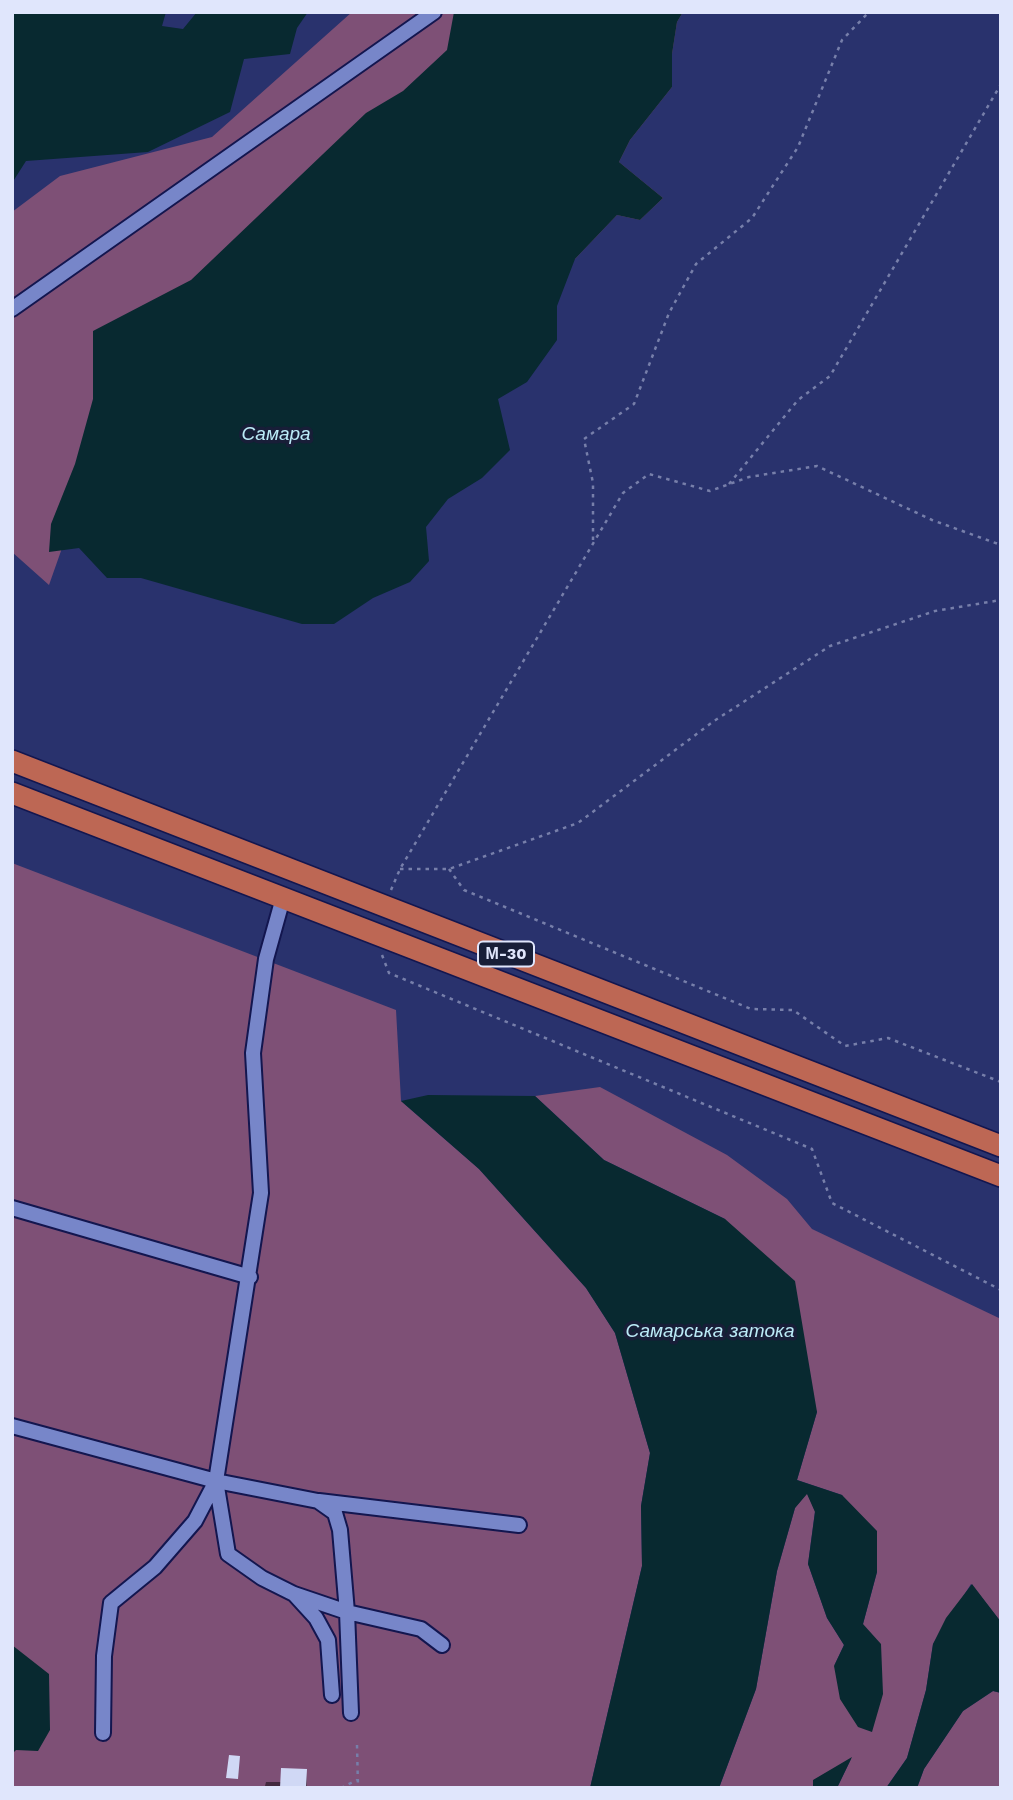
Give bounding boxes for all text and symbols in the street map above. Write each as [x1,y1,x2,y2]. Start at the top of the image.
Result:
water label: Самара [241,423,311,445]
road number: М-30 [478,942,534,966]
water label: Самарська затока [626,1320,794,1342]

